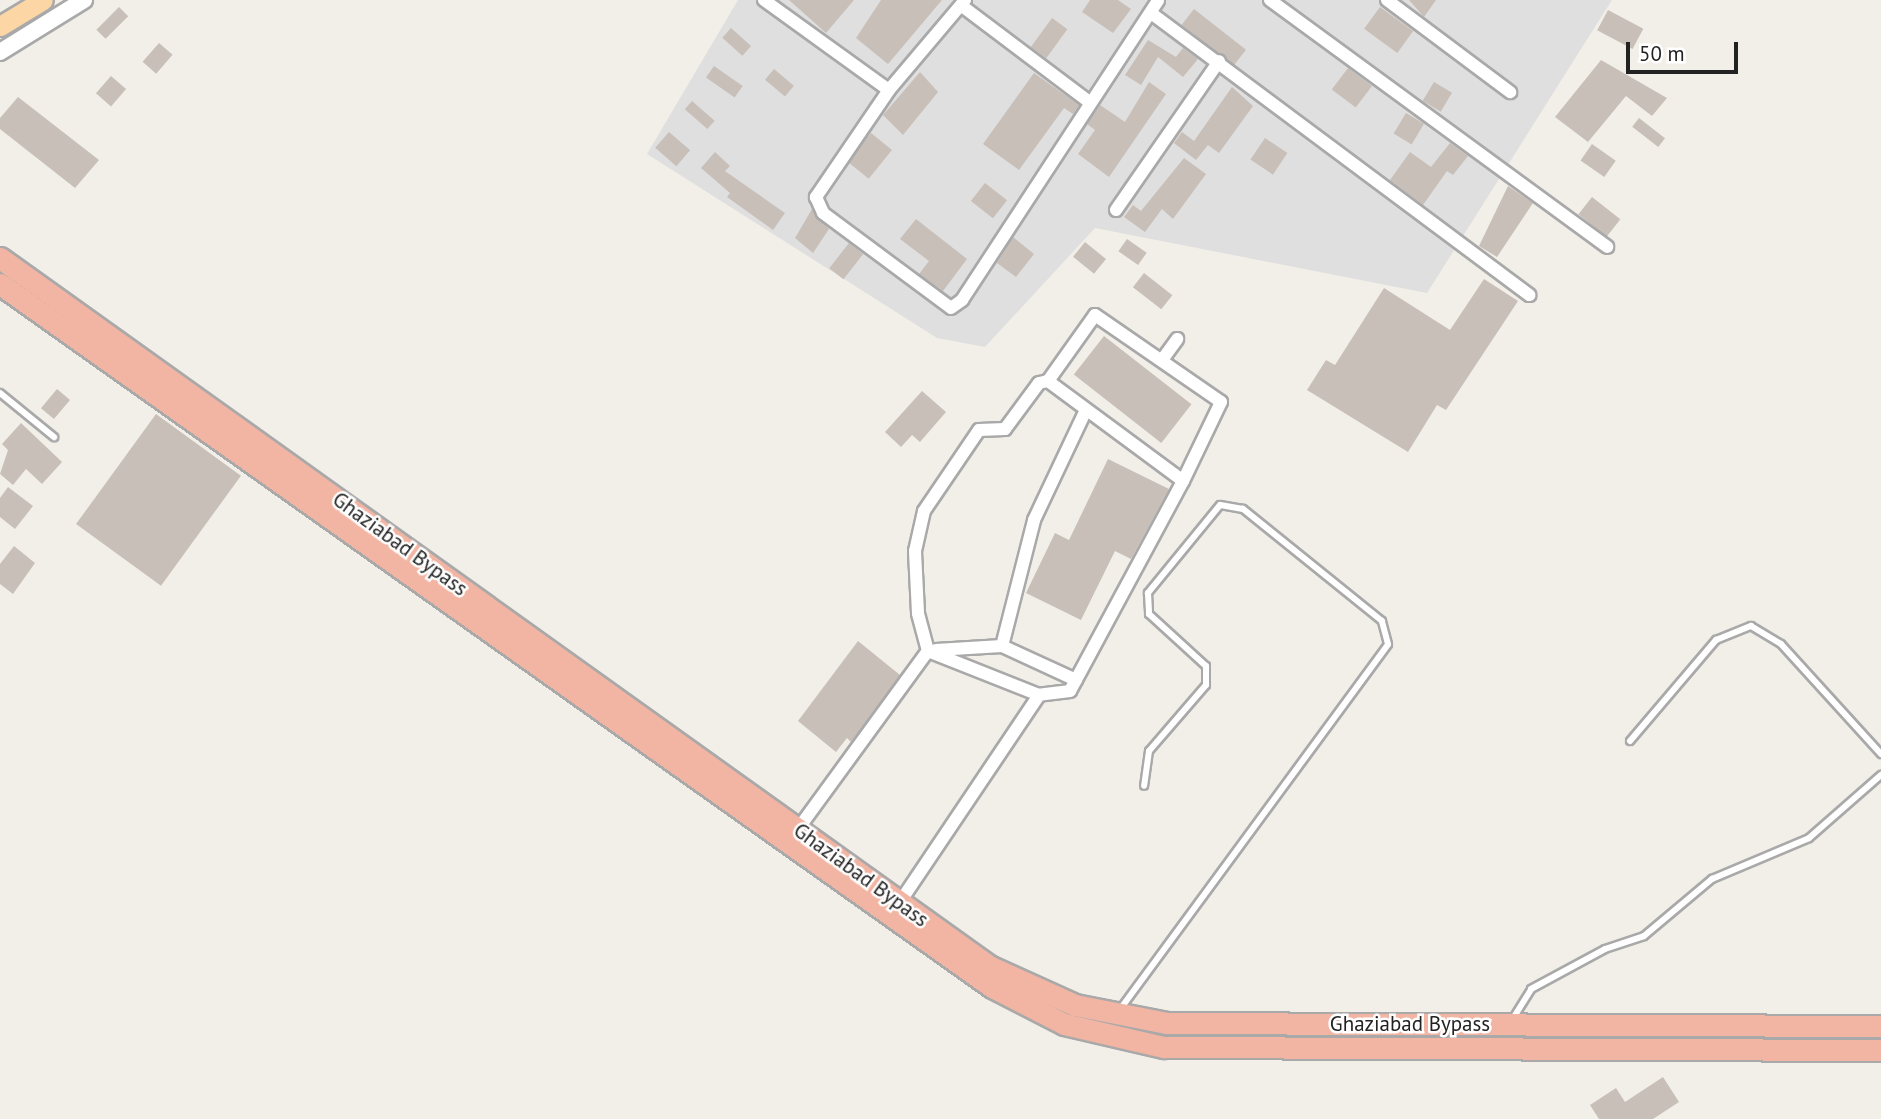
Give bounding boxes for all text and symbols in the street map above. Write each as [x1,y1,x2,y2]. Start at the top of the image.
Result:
scale bar [1629,28,1741,72]
text: 50 m [1639,40,1685,67]
street label: Ghaziabad Bypass [328,487,472,601]
street label: Ghaziabad Bypass [789,818,933,932]
street label: Ghaziabad Bypass [1330,1011,1490,1037]

